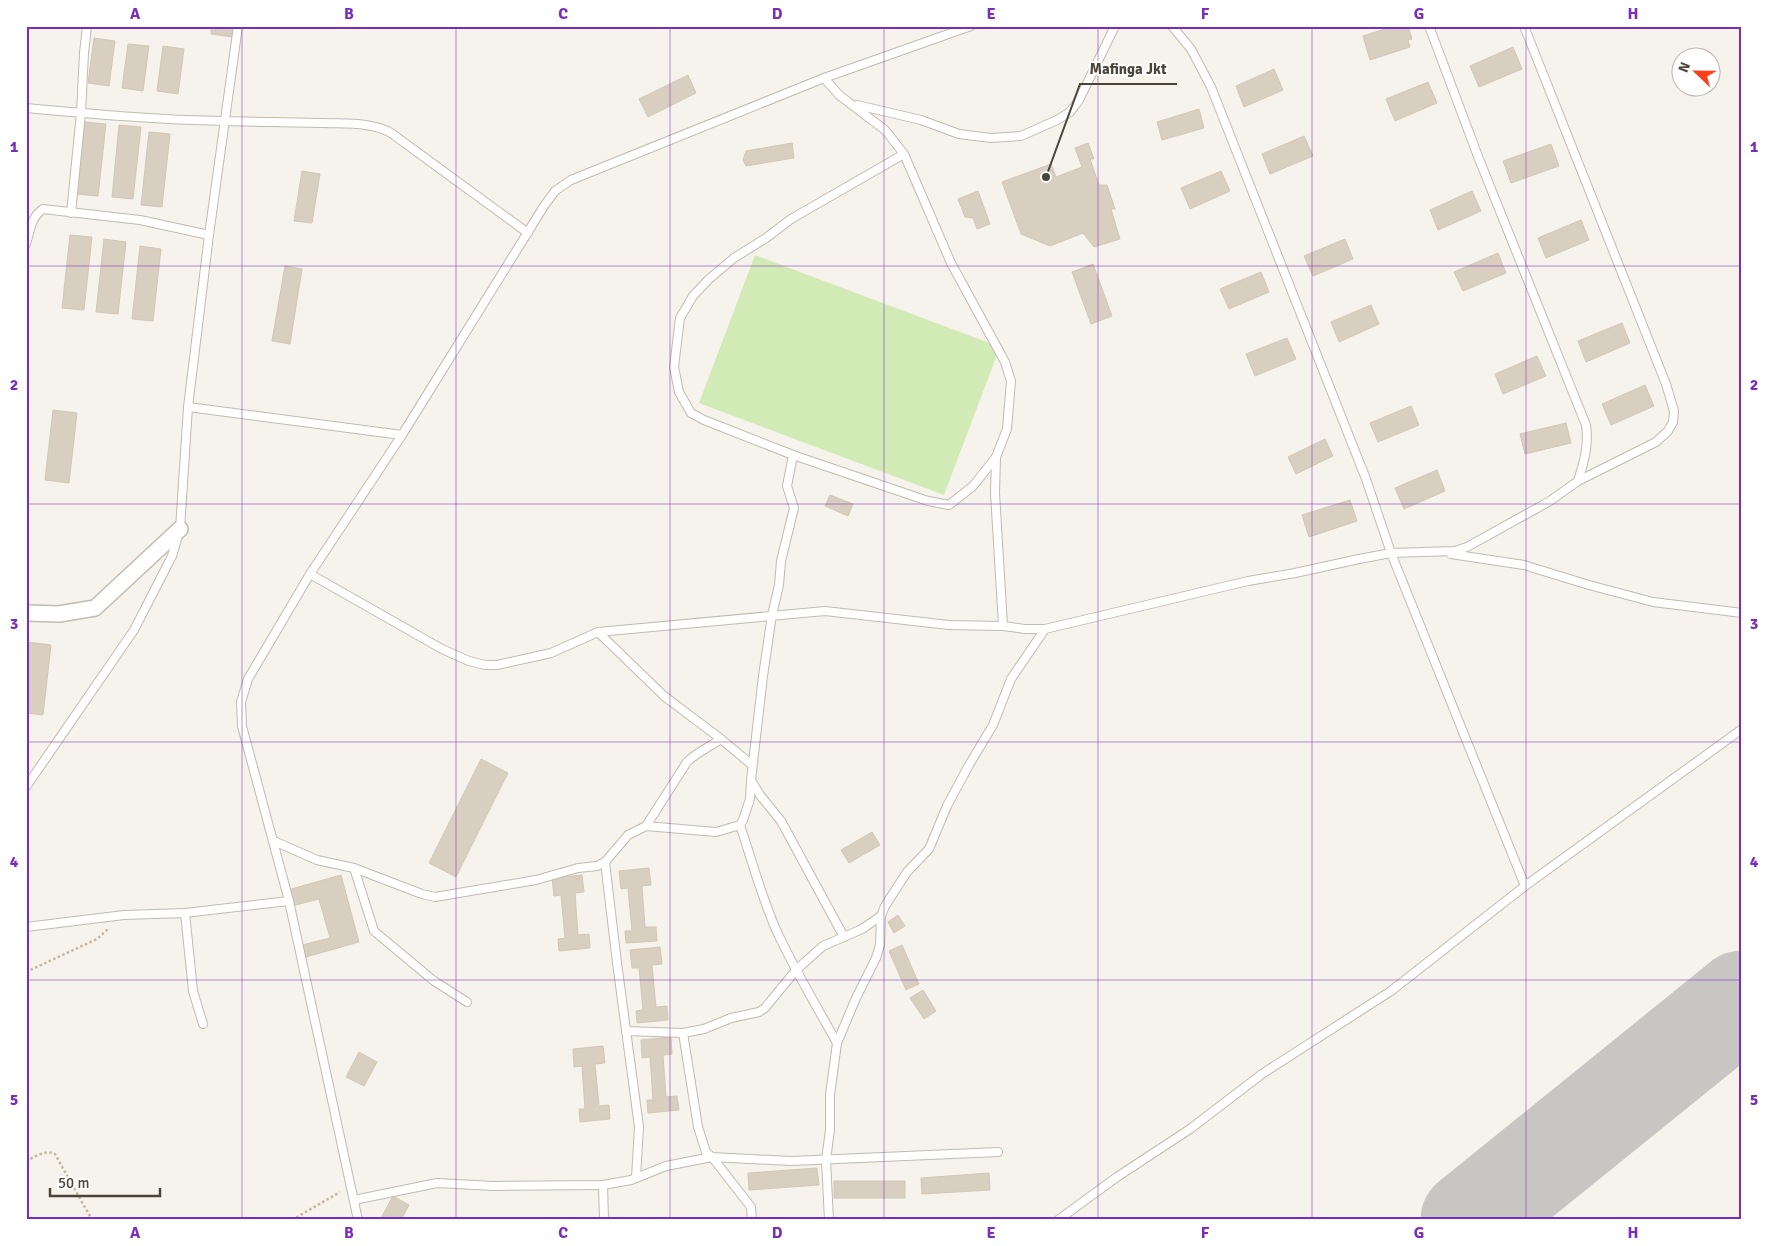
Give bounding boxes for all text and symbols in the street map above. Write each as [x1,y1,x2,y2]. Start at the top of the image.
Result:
text: A [130,4,141,24]
text: B [344,4,354,24]
text: C [558,4,568,24]
text: D [772,4,783,24]
text: E [986,4,996,24]
text: F [1201,4,1210,24]
text: G [1414,4,1424,24]
text: H [1628,4,1638,24]
north arrow [1670,48,1720,98]
callout: Mafinga Jkt [1080,54,1177,84]
text: Mafinga Jkt [1089,60,1167,78]
text: N [1675,60,1694,75]
text: 1 [10,137,19,157]
text: 1 [1750,137,1759,157]
text: 2 [10,375,18,395]
text: 2 [1750,375,1758,395]
text: 3 [10,614,18,634]
text: 3 [1750,614,1758,634]
text: 4 [10,852,19,872]
text: 4 [1750,852,1759,872]
text: 5 [10,1090,18,1110]
text: 5 [1750,1090,1758,1110]
scale bar [50,1166,160,1198]
text: 50 m [58,1174,89,1192]
text: A [130,1223,141,1243]
text: B [344,1223,354,1243]
text: C [558,1223,568,1243]
text: D [772,1223,783,1243]
text: E [986,1223,996,1243]
text: F [1201,1223,1210,1243]
text: G [1414,1223,1424,1243]
text: H [1628,1223,1638,1243]

